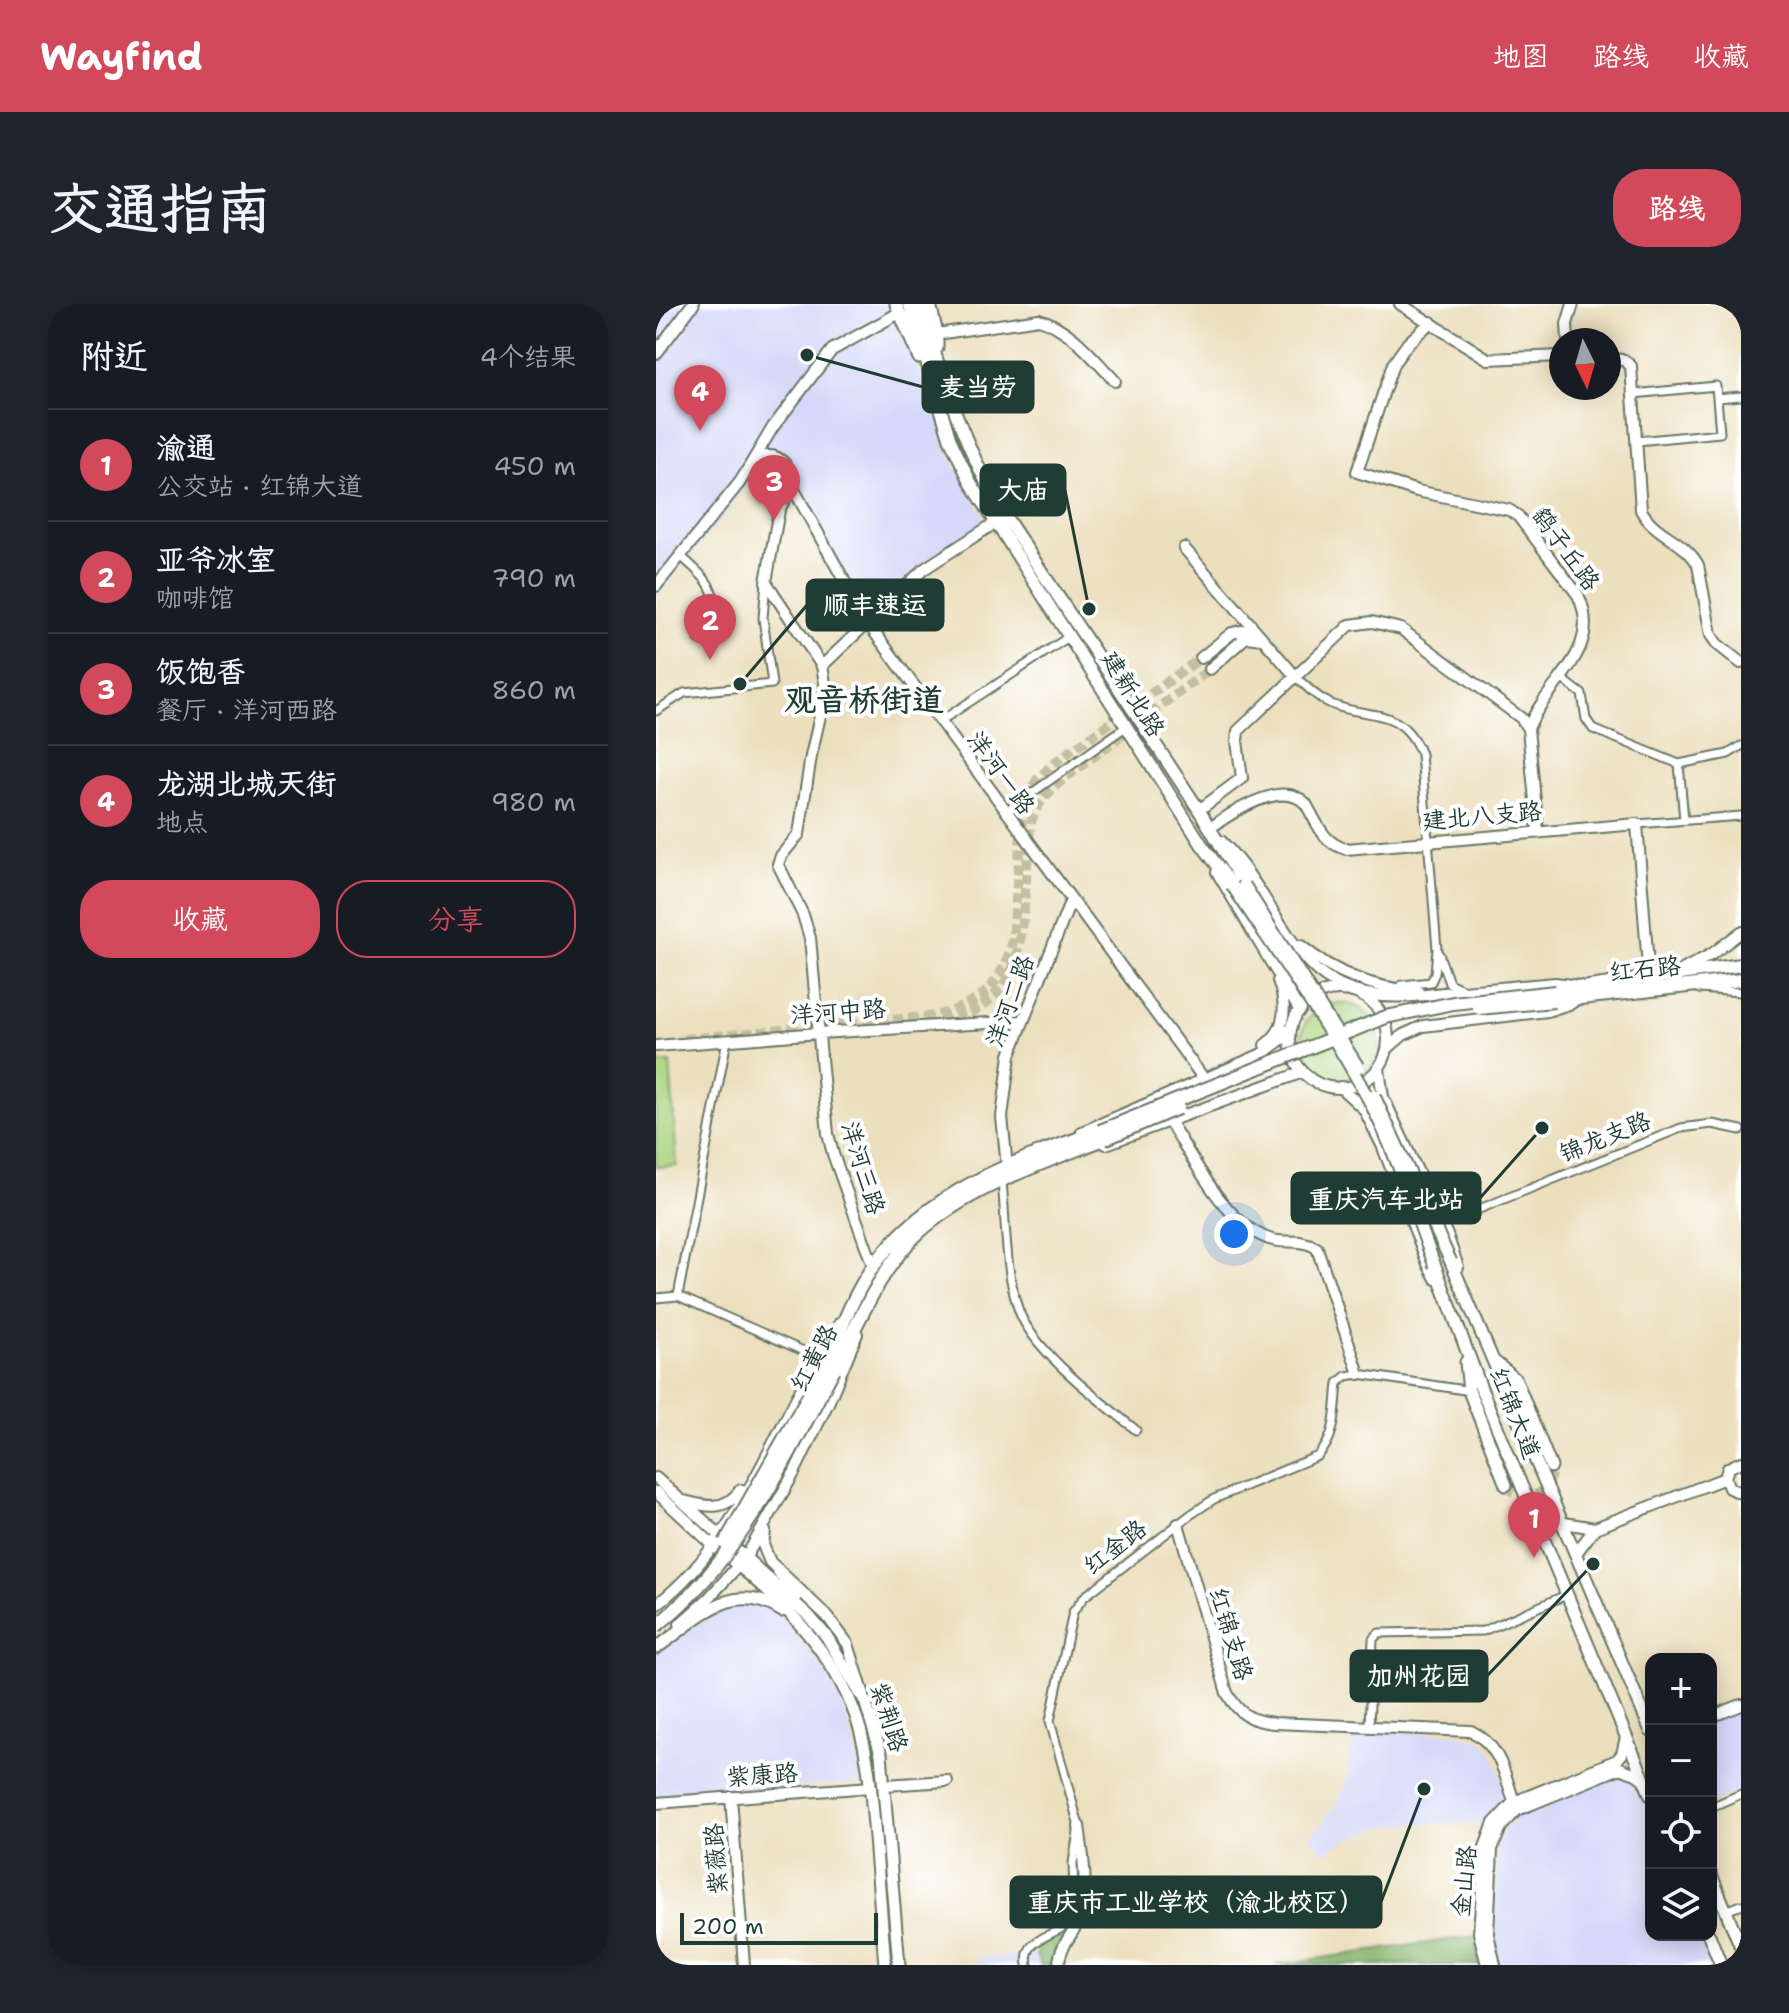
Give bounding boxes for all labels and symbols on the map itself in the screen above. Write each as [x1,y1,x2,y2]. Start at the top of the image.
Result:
north arrow [1549,328,1621,400]
callout: 麦当劳 [923,362,1033,412]
pin: 4 [674,365,726,431]
text: 麦当劳 [939,369,1017,404]
pin: 3 [748,455,800,521]
callout: 大庙 [981,465,1065,515]
text: 大庙 [997,472,1049,507]
street label: 鹞子丘路 [1525,501,1607,597]
callout: 顺丰速运 [807,580,943,630]
text: 顺丰速运 [823,587,927,622]
pin: 2 [684,594,736,660]
street label: 建新北路 [1094,645,1172,743]
district label: 观音桥街道 [784,678,944,721]
street label: 洋河一路 [960,725,1042,821]
street label: 建北八支路 [1421,795,1543,837]
street label: 红石路 [1608,949,1682,989]
street label: 洋河二路 [979,950,1041,1052]
street label: 洋河中路 [789,993,887,1031]
street label: 锦龙支路 [1555,1104,1655,1170]
street label: 洋河三路 [834,1117,892,1219]
callout: 重庆汽车北站 [1292,1173,1480,1223]
text: 重庆汽车北站 [1308,1181,1464,1216]
your location [1214,1214,1254,1254]
street label: 红黄路 [783,1319,845,1397]
street label: 红锦大道 [1482,1363,1548,1463]
pin: 1 [1508,1492,1560,1558]
street label: 红金路 [1077,1512,1153,1582]
street label: 红锦支路 [1202,1583,1260,1685]
callout: 加州花园 [1351,1651,1487,1701]
text: 加州花园 [1367,1658,1471,1693]
street label: 紫荆路 [863,1678,915,1756]
street label: 紫康路 [725,1757,799,1793]
street label: 紫薇路 [698,1822,734,1896]
street label: 金山路 [1444,1844,1484,1918]
callout: 重庆市工业学校（渝北校区） [1011,1877,1381,1927]
text: 重庆市工业学校（渝北校区） [1027,1884,1365,1919]
scale bar [680,1909,878,1945]

